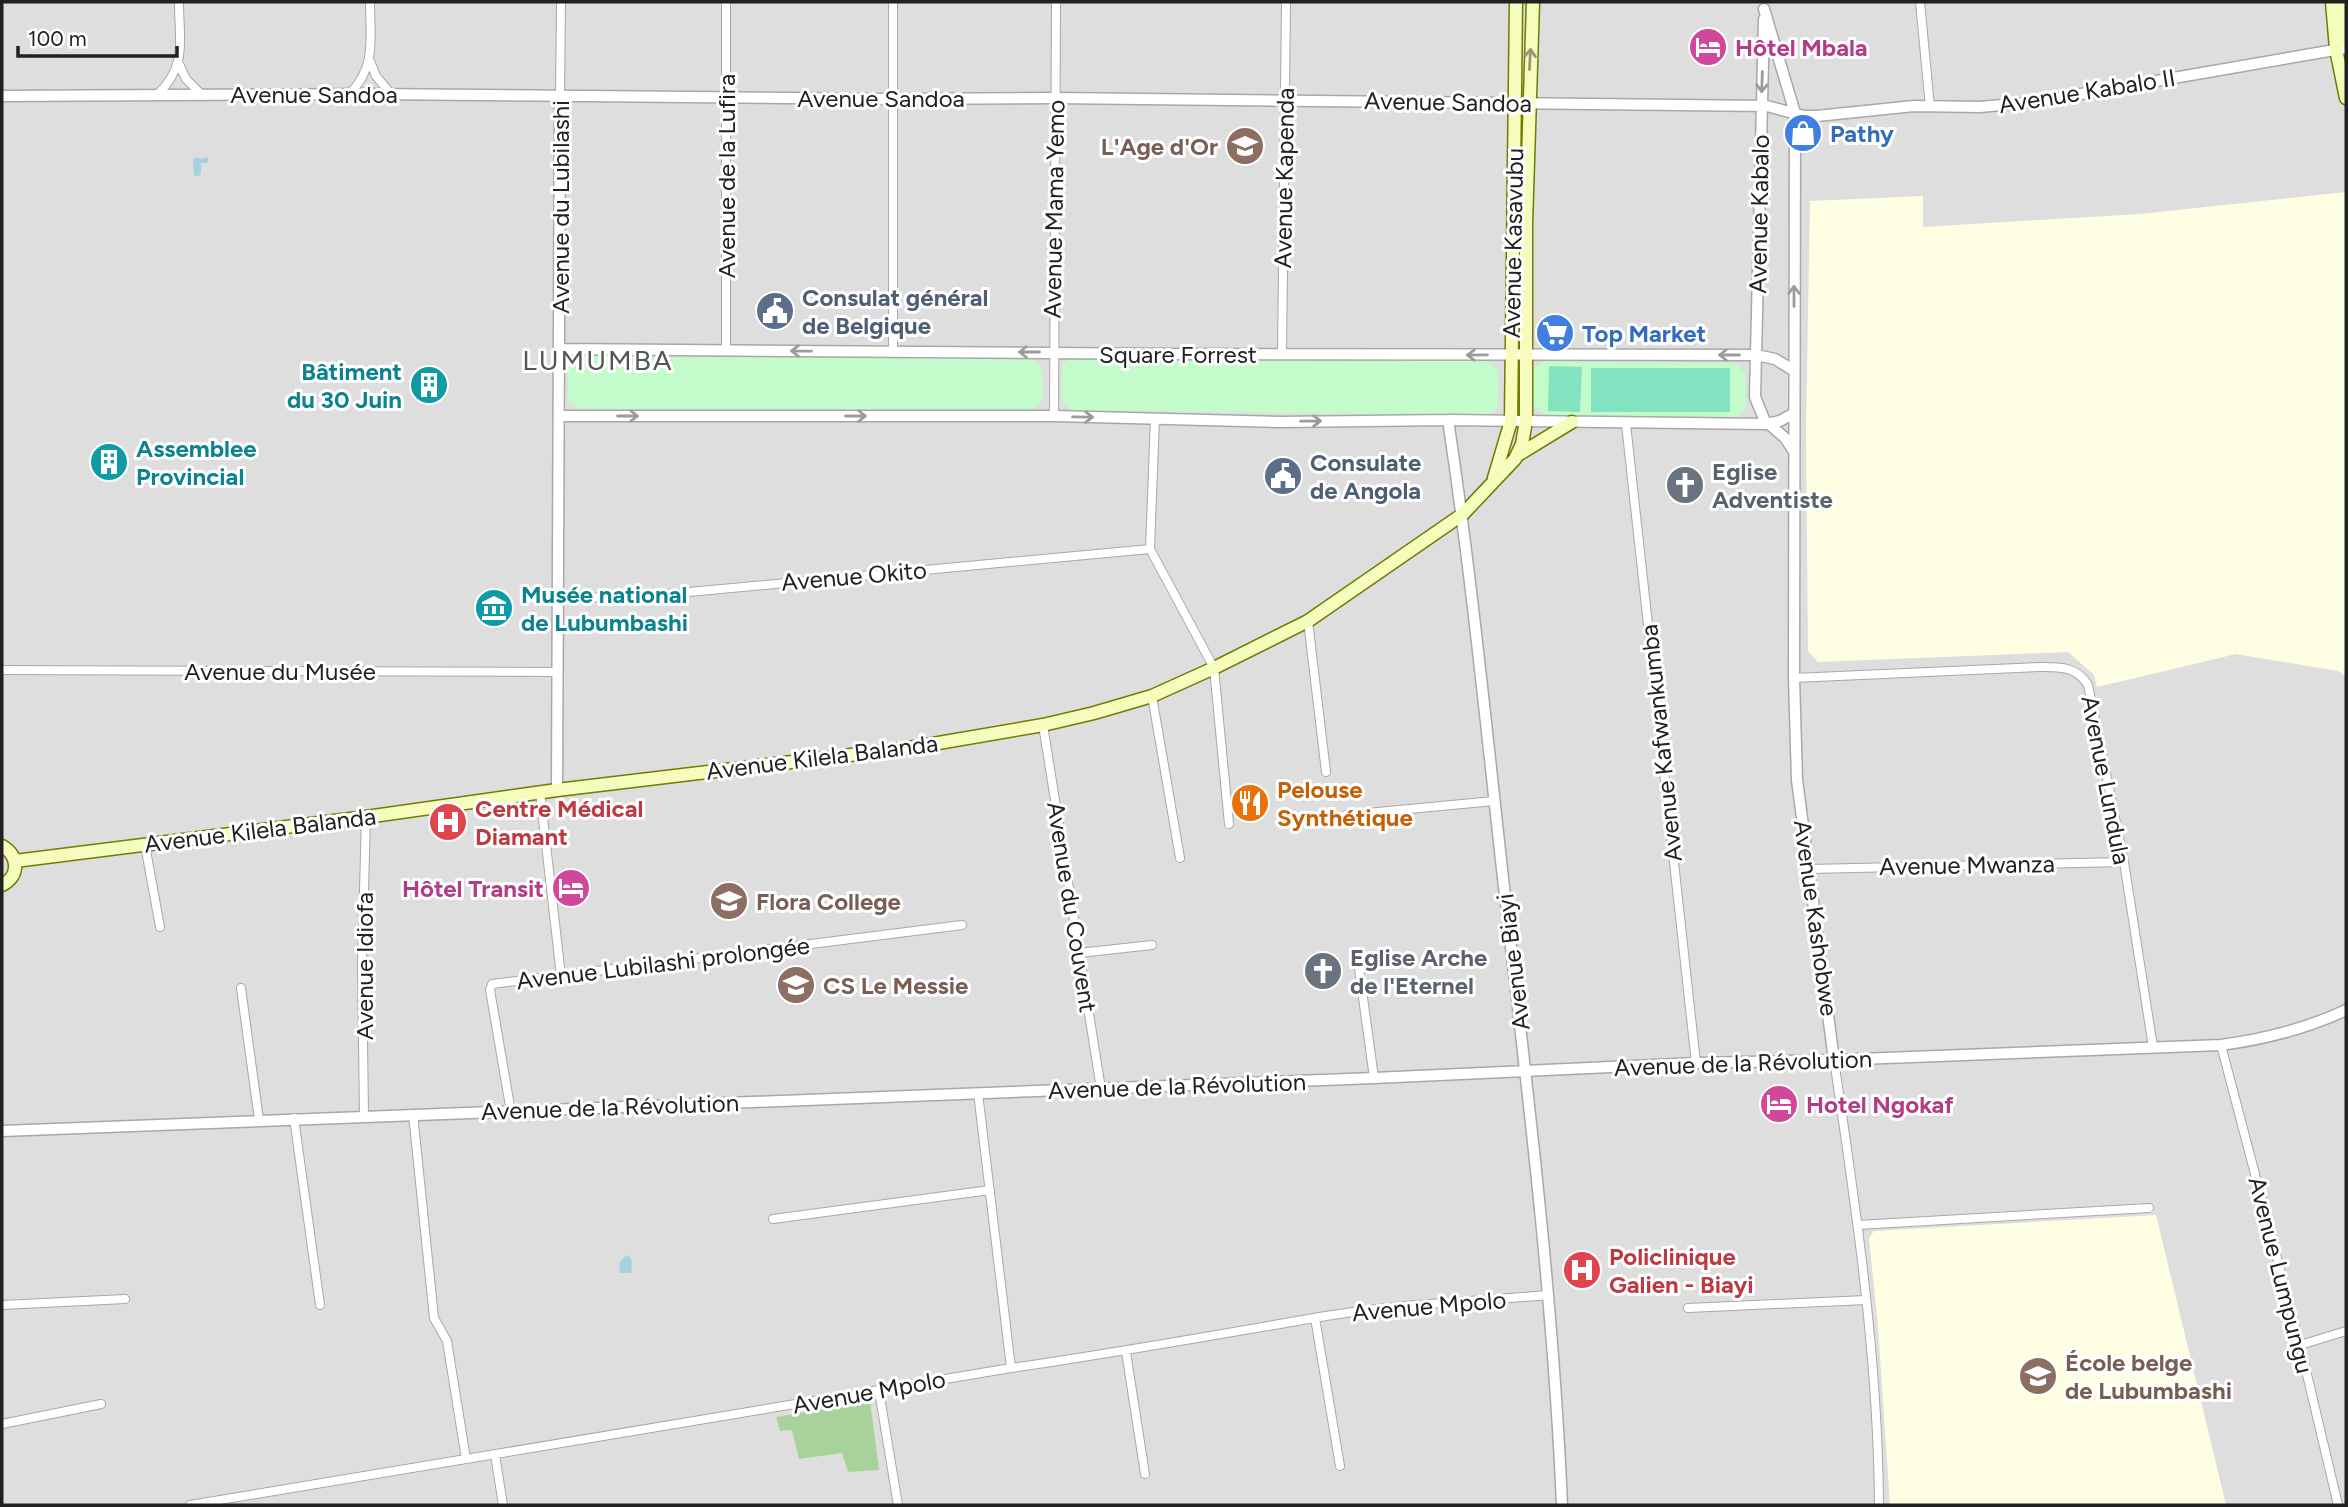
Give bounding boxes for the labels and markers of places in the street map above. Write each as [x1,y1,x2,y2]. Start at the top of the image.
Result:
hotel icon: Hôtel Mbala [1687,26,1729,68]
place label: Hôtel Mbala [1735,33,1868,62]
shop icon: Pathy [1782,112,1824,154]
place label: Pathy [1830,119,1894,148]
school or university icon: L'Age d'Or [1224,125,1266,167]
place label: L'Age d'Or [1101,132,1218,161]
place label: Consulat général de Belgique [802,283,988,340]
public building icon: Consulat général de Belgique [754,290,796,332]
supermarket icon: Top Market [1534,312,1576,354]
place label: Top Market [1582,319,1706,348]
place label: Bâtiment du 30 Juin [287,357,402,414]
building icon: Bâtiment du 30 Juin [408,364,450,406]
place label: Assemblee Provincial [136,434,257,491]
building icon: Assemblee Provincial [88,441,130,483]
place label: Consulate de Angola [1310,448,1421,505]
public building icon: Consulate de Angola [1262,455,1304,497]
place label: Eglise Adventiste [1712,457,1833,514]
church icon: Eglise Adventiste [1664,464,1706,506]
place label: Musée national de Lubumbashi [521,580,688,637]
museum icon: Musée national de Lubumbashi [473,587,515,629]
place label: Pelouse Synthétique [1277,775,1413,832]
restaurant icon: Pelouse Synthétique [1229,782,1271,824]
place label: Centre Médical Diamant [475,794,643,851]
hospital icon: Centre Médical Diamant [427,801,469,843]
hotel icon: Hôtel Transit [550,867,592,909]
place label: Hôtel Transit [402,874,544,903]
school or university icon: Flora College [708,880,750,922]
place label: Flora College [756,887,901,916]
place label: Eglise Arche de l'Eternel [1350,943,1487,1000]
church icon: Eglise Arche de l'Eternel [1302,950,1344,992]
school or university icon: CS Le Messie [775,964,817,1006]
place label: CS Le Messie [823,971,968,1000]
hotel icon: Hotel Ngokaf [1758,1083,1800,1125]
place label: Hotel Ngokaf [1806,1090,1954,1119]
place label: Policlinique Galien - Biayi [1609,1242,1754,1299]
hospital icon: Policlinique Galien - Biayi [1561,1249,1603,1291]
place label: École belge de Lubumbashi [2065,1348,2232,1405]
school or university icon: École belge de Lubumbashi [2017,1355,2059,1397]

